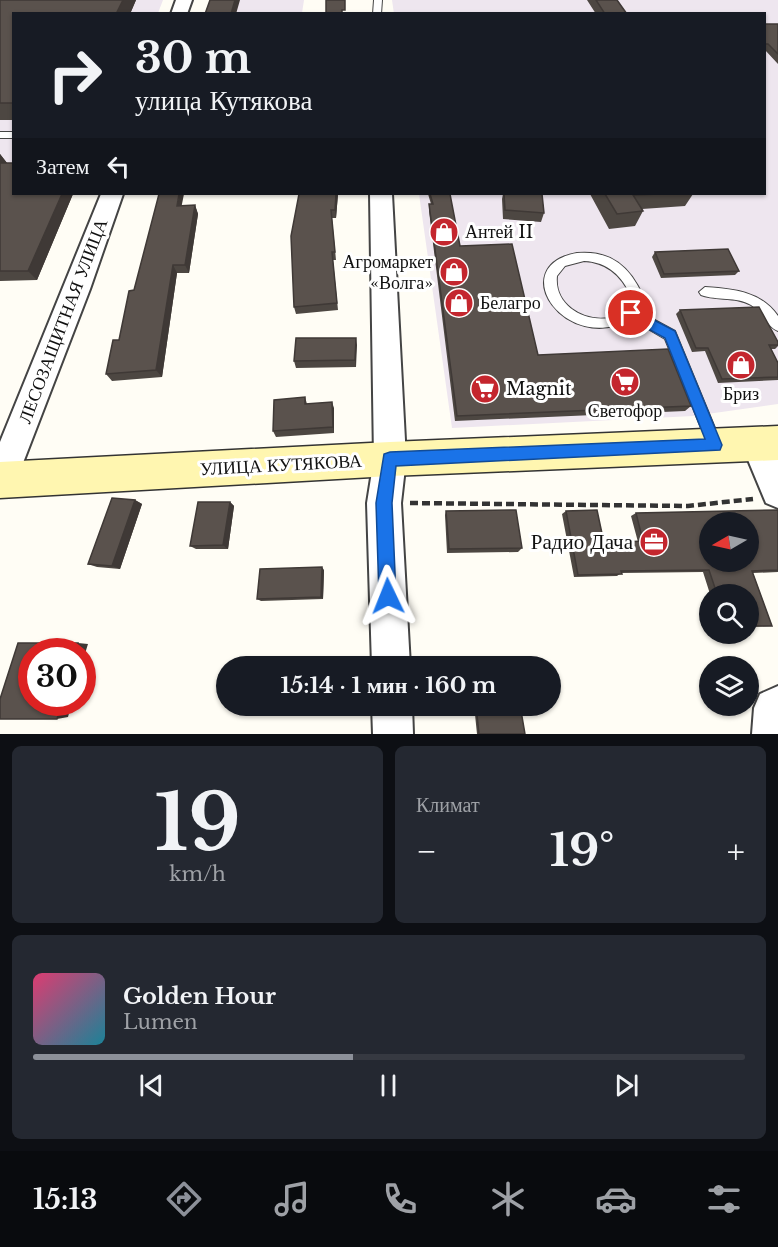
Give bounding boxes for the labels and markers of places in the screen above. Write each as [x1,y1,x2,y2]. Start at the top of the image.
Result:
shop icon: Антей II [428,216,460,248]
place label: Антей II [465,221,533,243]
place label: Агромаркет «Волга» [343,251,433,294]
shop icon: Агромаркет «Волга» [438,256,470,288]
shop icon: Белагро [443,287,475,319]
pin [605,287,656,338]
place label: Белагро [480,292,541,314]
shop icon: Бриз [725,349,757,381]
supermarket icon: Светофор [609,366,641,398]
supermarket icon: Magnit [469,373,501,405]
place label: Magnit [506,378,572,400]
place label: Бриз [723,383,759,405]
place label: Светофор [588,400,662,422]
office icon: Радио Дача [638,526,670,558]
place label: Радио Дача [531,529,634,555]

